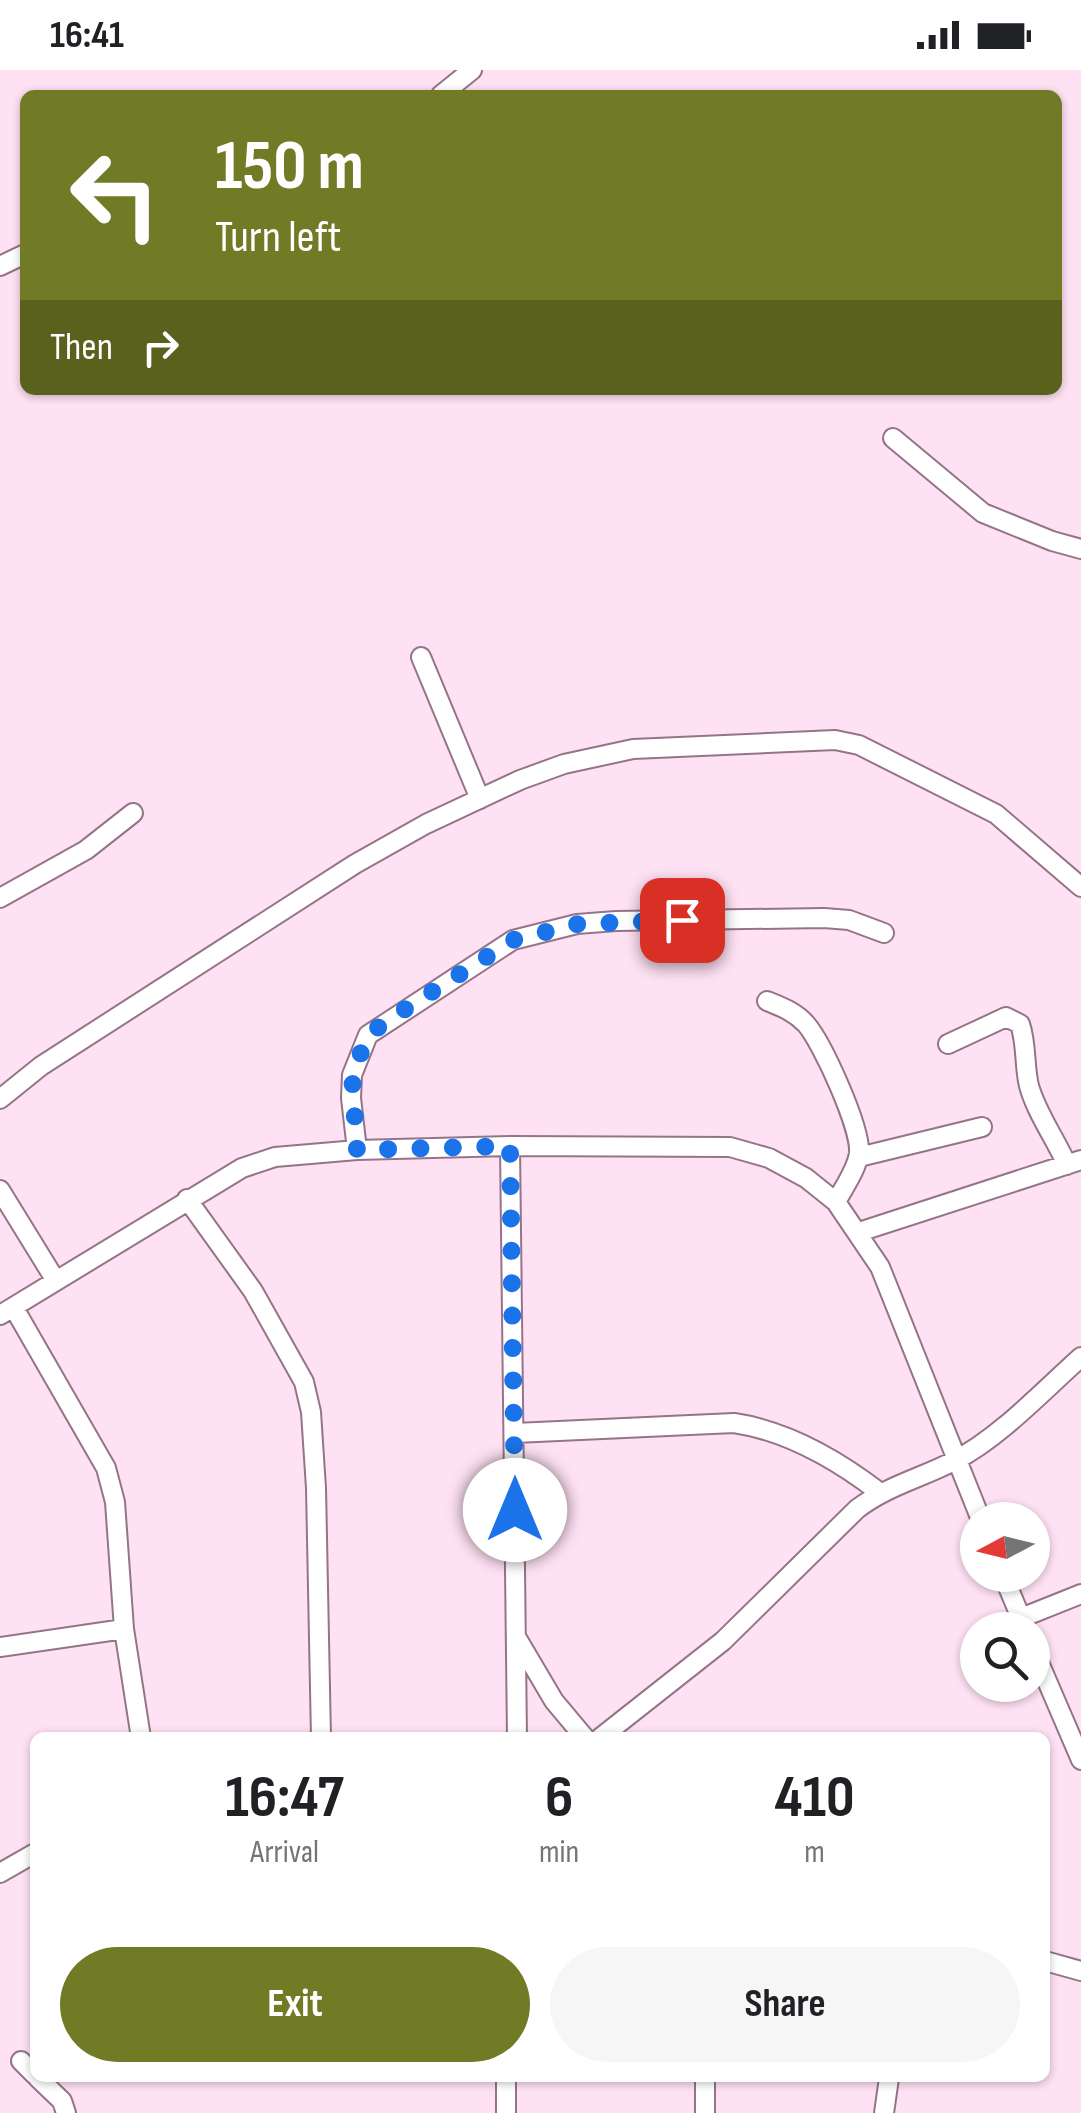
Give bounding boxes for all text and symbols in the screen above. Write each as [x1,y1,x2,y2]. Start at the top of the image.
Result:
text: 16:41 [50,13,124,58]
text: 150 m [215,125,364,209]
icon: left [50,130,180,260]
text: Turn left [215,210,341,265]
icon: right [133,320,188,375]
text: Then [50,325,113,370]
pin [640,878,725,963]
icon: arrive [655,893,710,948]
position arrow [463,1458,567,1562]
north arrow [960,1502,1050,1592]
map controls [960,1502,1050,1702]
button: search [960,1612,1050,1702]
text: 16:47 [225,1762,344,1834]
text: 6 [545,1762,573,1834]
text: 410 [775,1762,855,1834]
text: Arrival [250,1833,319,1872]
text: min [539,1833,579,1872]
text: m [804,1833,825,1872]
button: Exit [60,1947,530,2062]
button: Share [550,1947,1020,2062]

